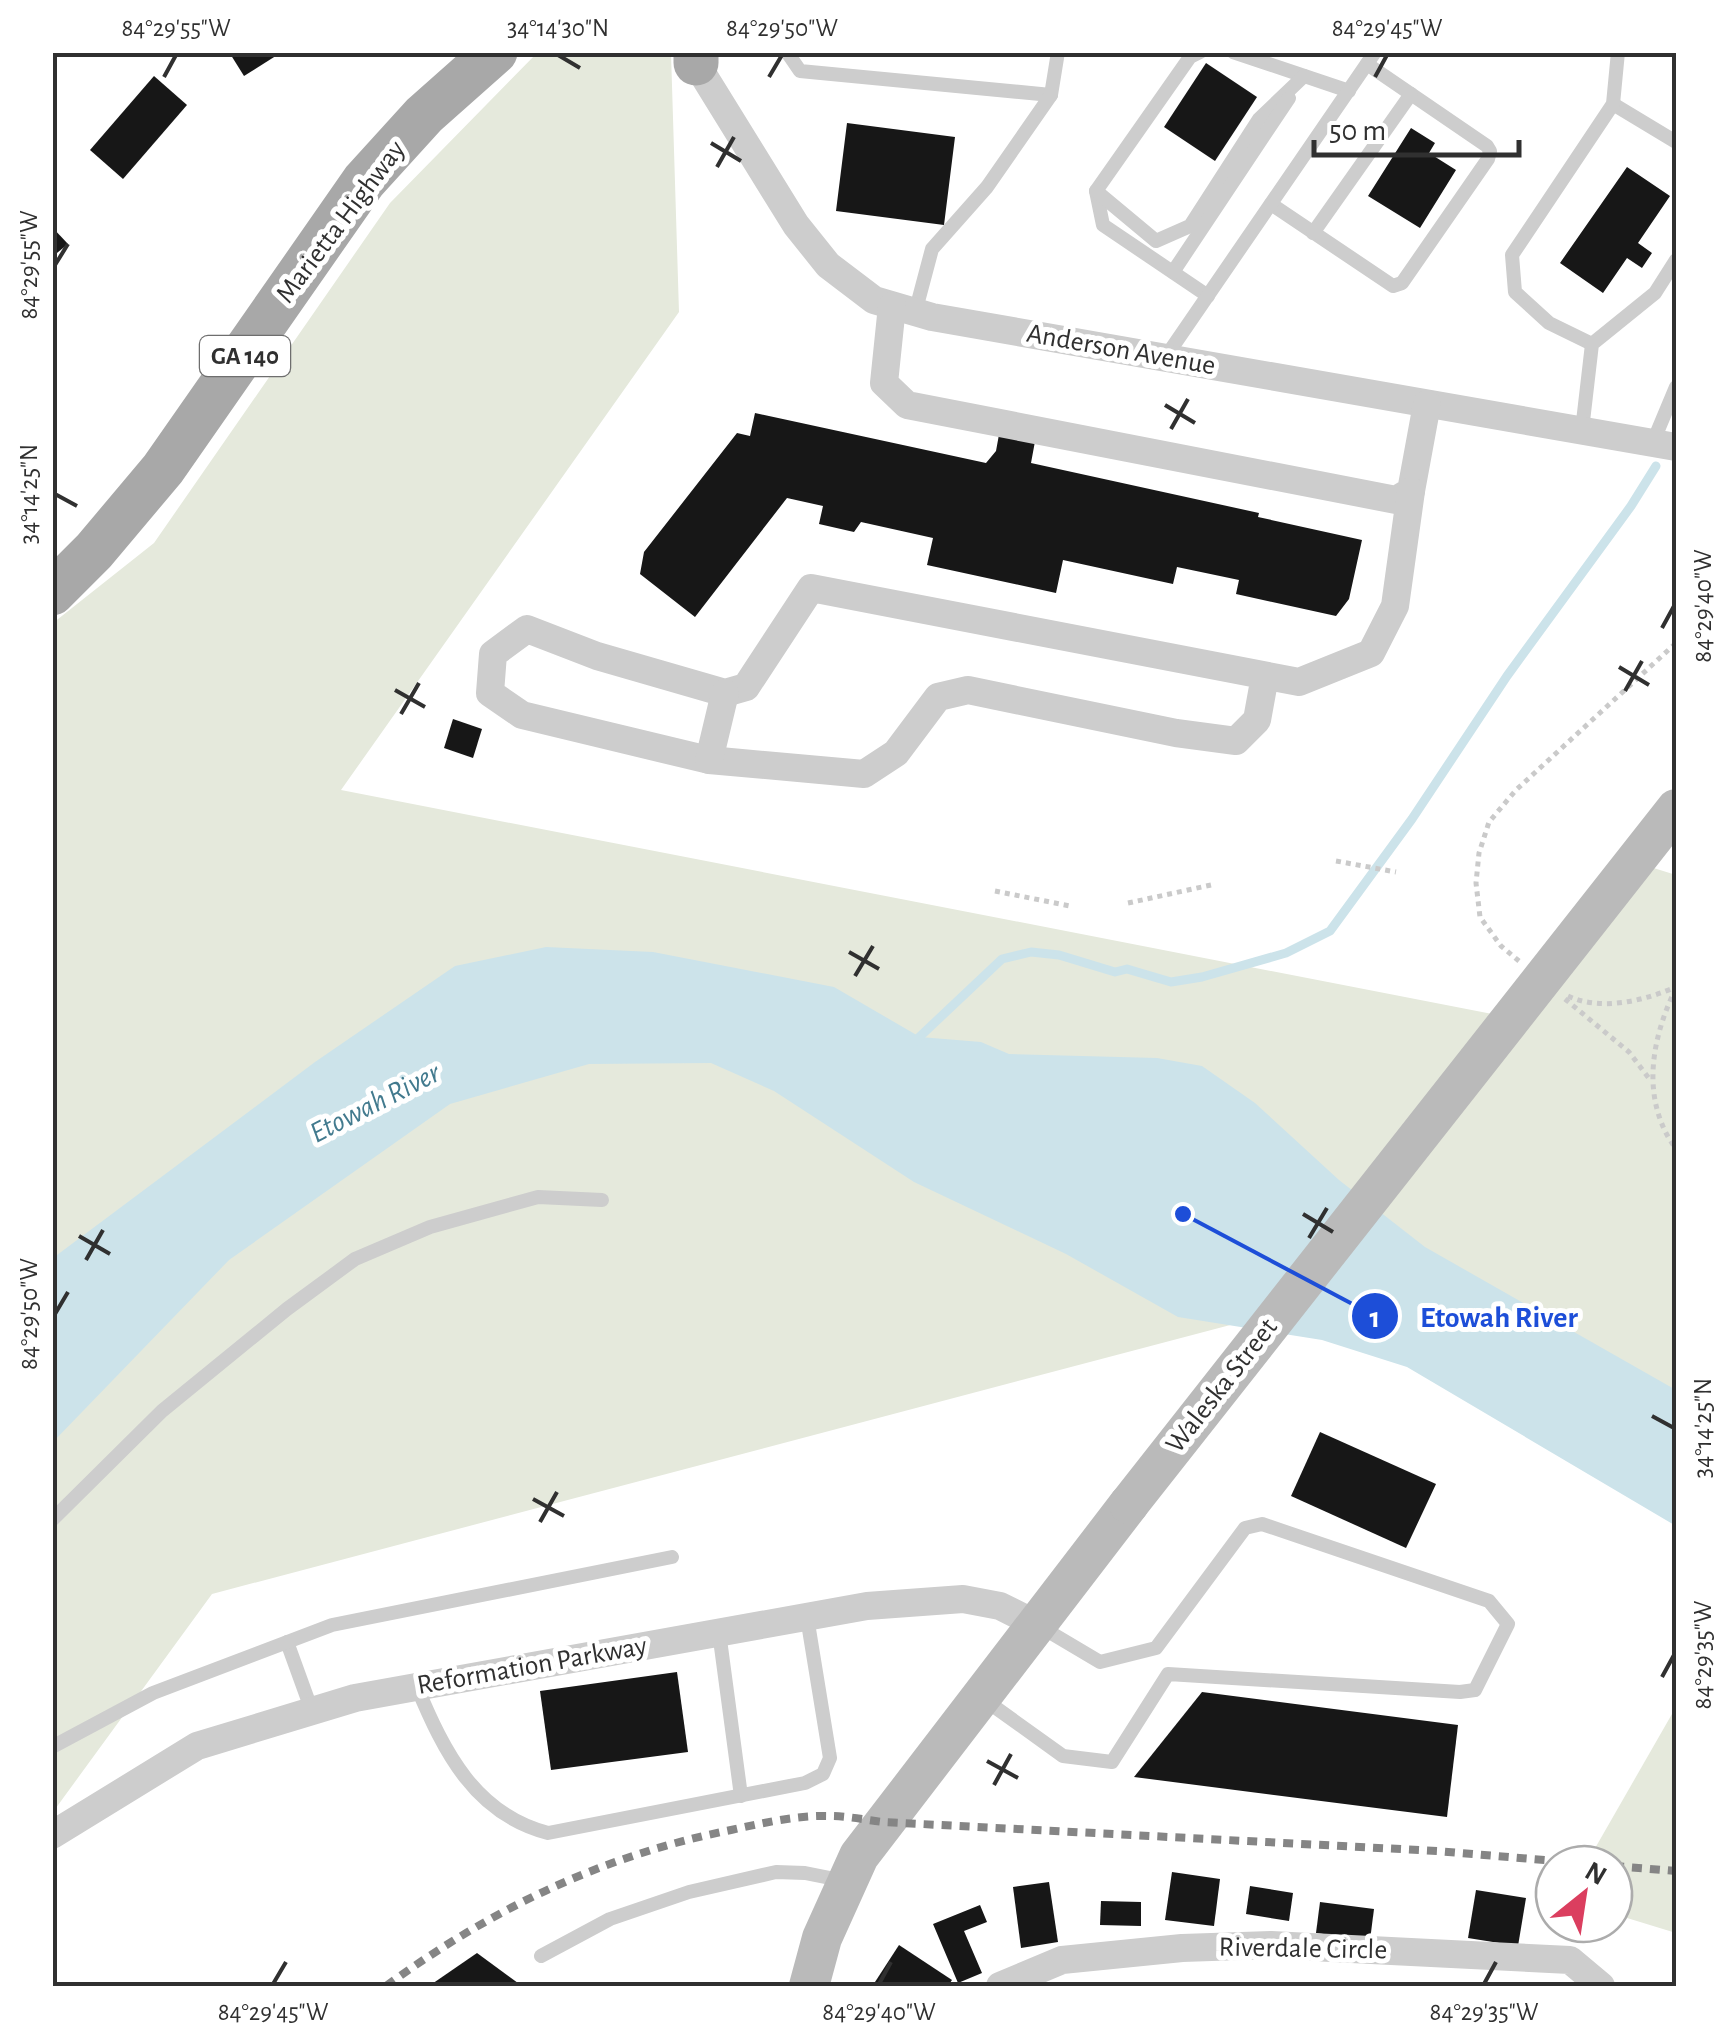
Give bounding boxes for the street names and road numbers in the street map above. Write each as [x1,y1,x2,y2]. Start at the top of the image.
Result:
street label: Marietta Highway [271,136,411,308]
street label: Anderson Avenue [1024,320,1218,380]
road number: GA 140 [200,336,290,376]
street label: Waleska Street [1161,1313,1283,1459]
street label: Reformation Parkway [415,1632,649,1700]
street label: Riverdale Circle [1219,1934,1387,1964]

